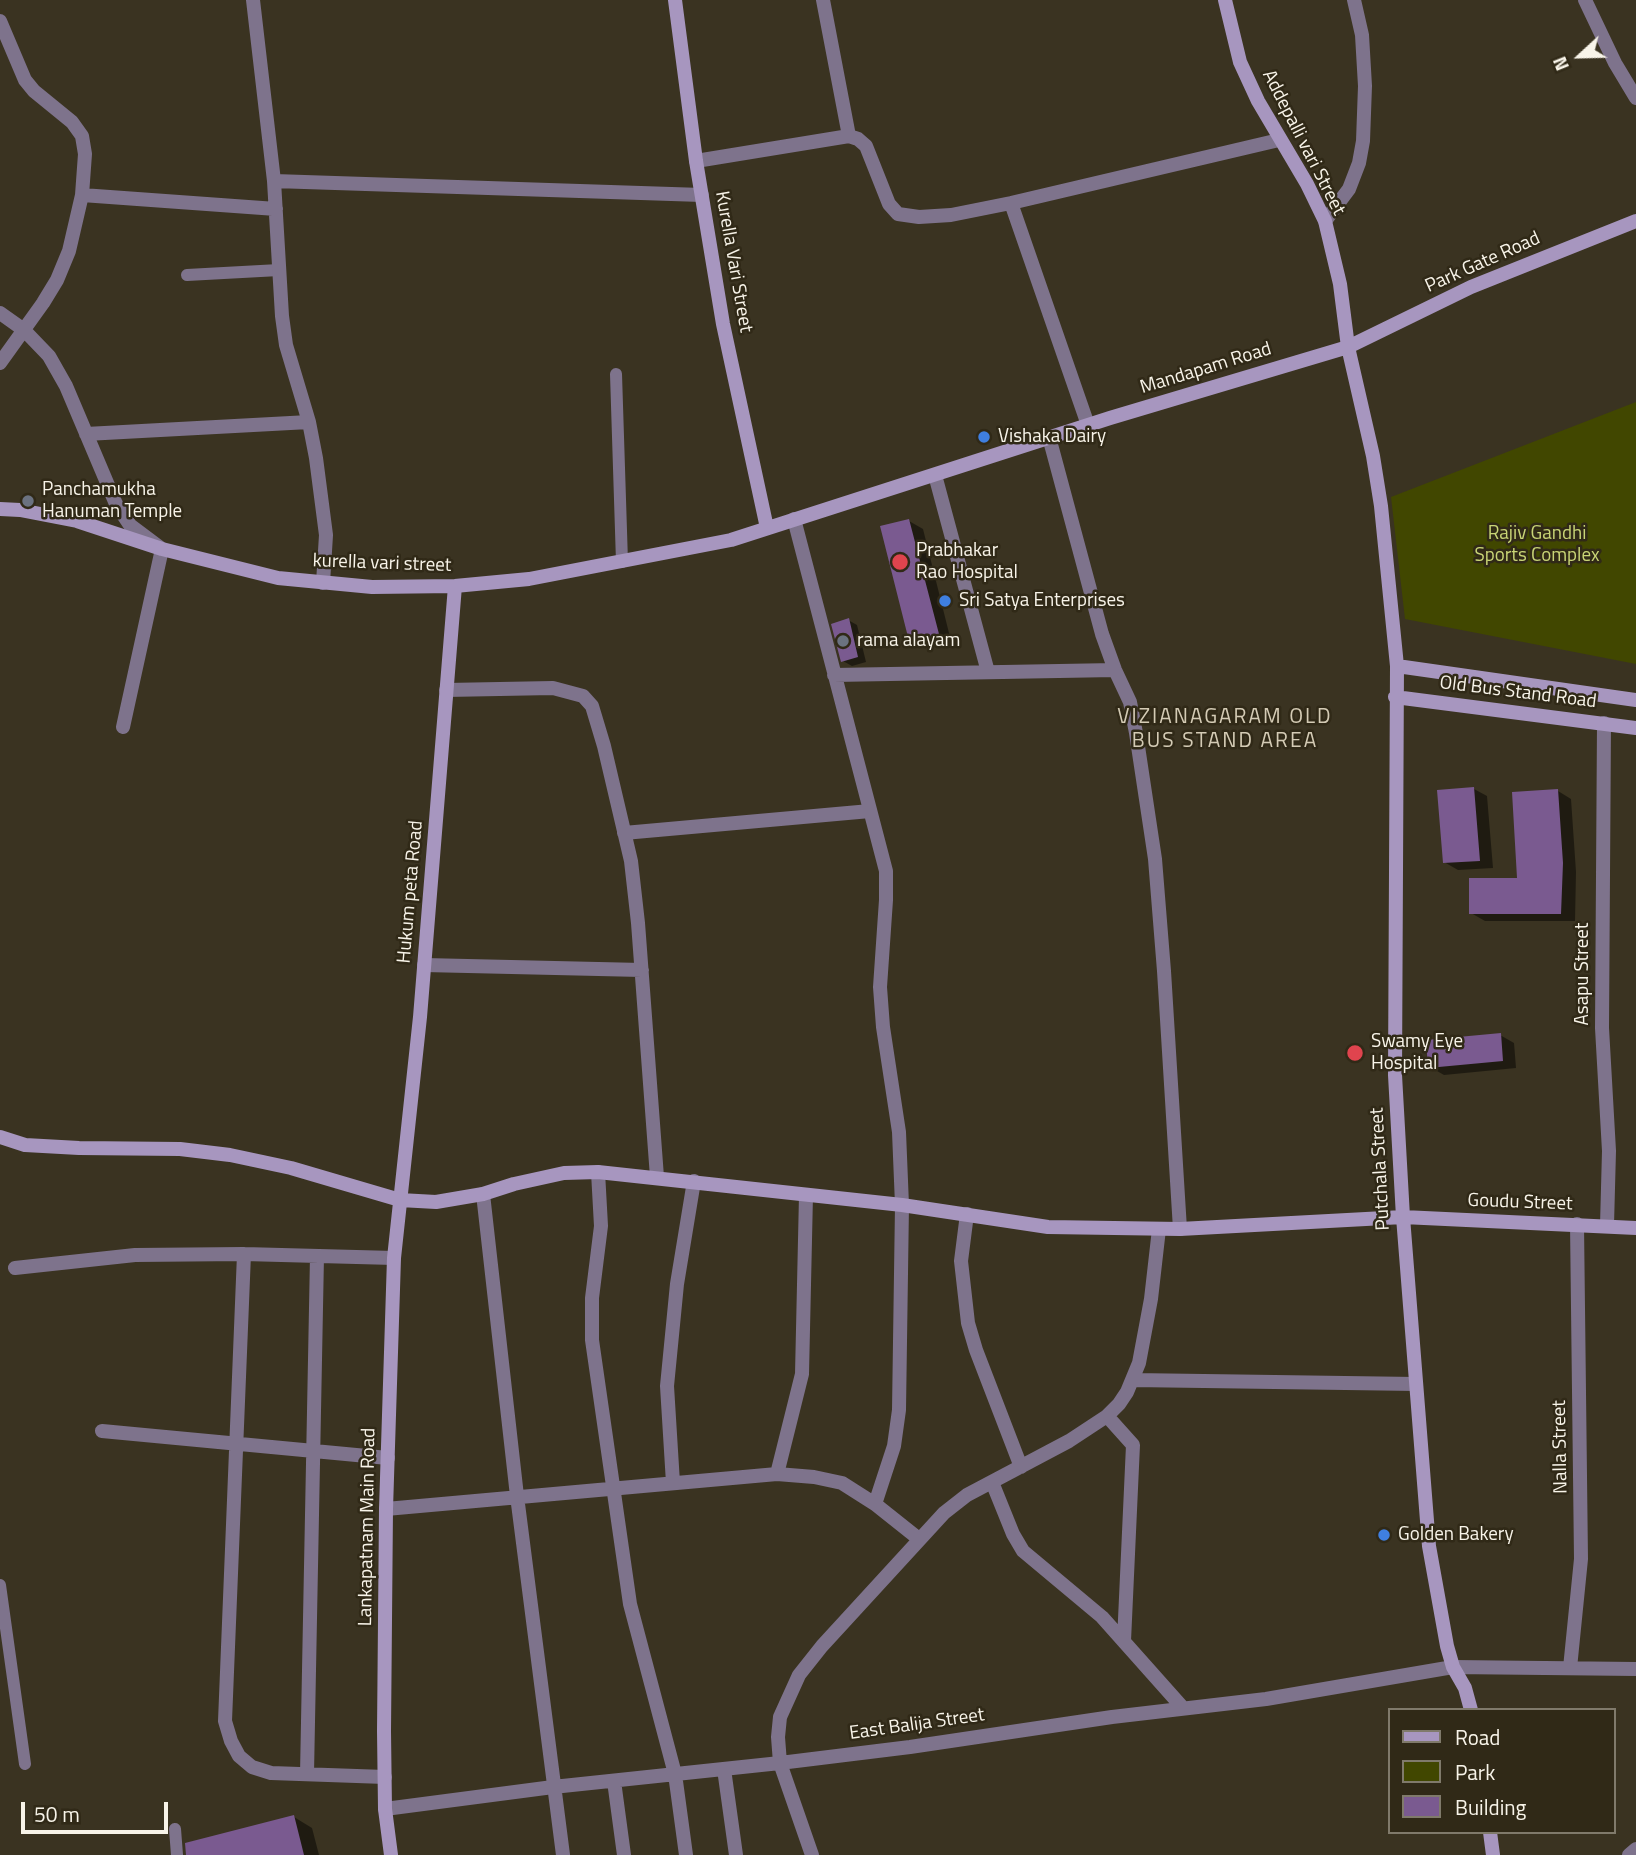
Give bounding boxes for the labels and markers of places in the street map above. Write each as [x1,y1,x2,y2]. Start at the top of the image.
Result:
place label: Vishaka Dairy [998,426,1106,448]
marker: Vishaka Dairy [976,429,992,445]
place label: Panchamukha Hanuman Temple [42,479,182,523]
marker: Panchamukha Hanuman Temple [20,493,36,509]
place label: Prabhakar Rao Hospital [916,540,1018,584]
marker: Prabhakar Rao Hospital [890,552,910,572]
place label: Sri Satya Enterprises [959,590,1125,612]
marker: Sri Satya Enterprises [937,593,953,609]
place label: rama alayam [857,630,960,652]
marker: rama alayam [835,633,851,649]
place label: Swamy Eye Hospital [1371,1031,1463,1075]
marker: Swamy Eye Hospital [1345,1043,1365,1063]
place label: Golden Bakery [1398,1524,1514,1546]
marker: Golden Bakery [1376,1527,1392,1543]

